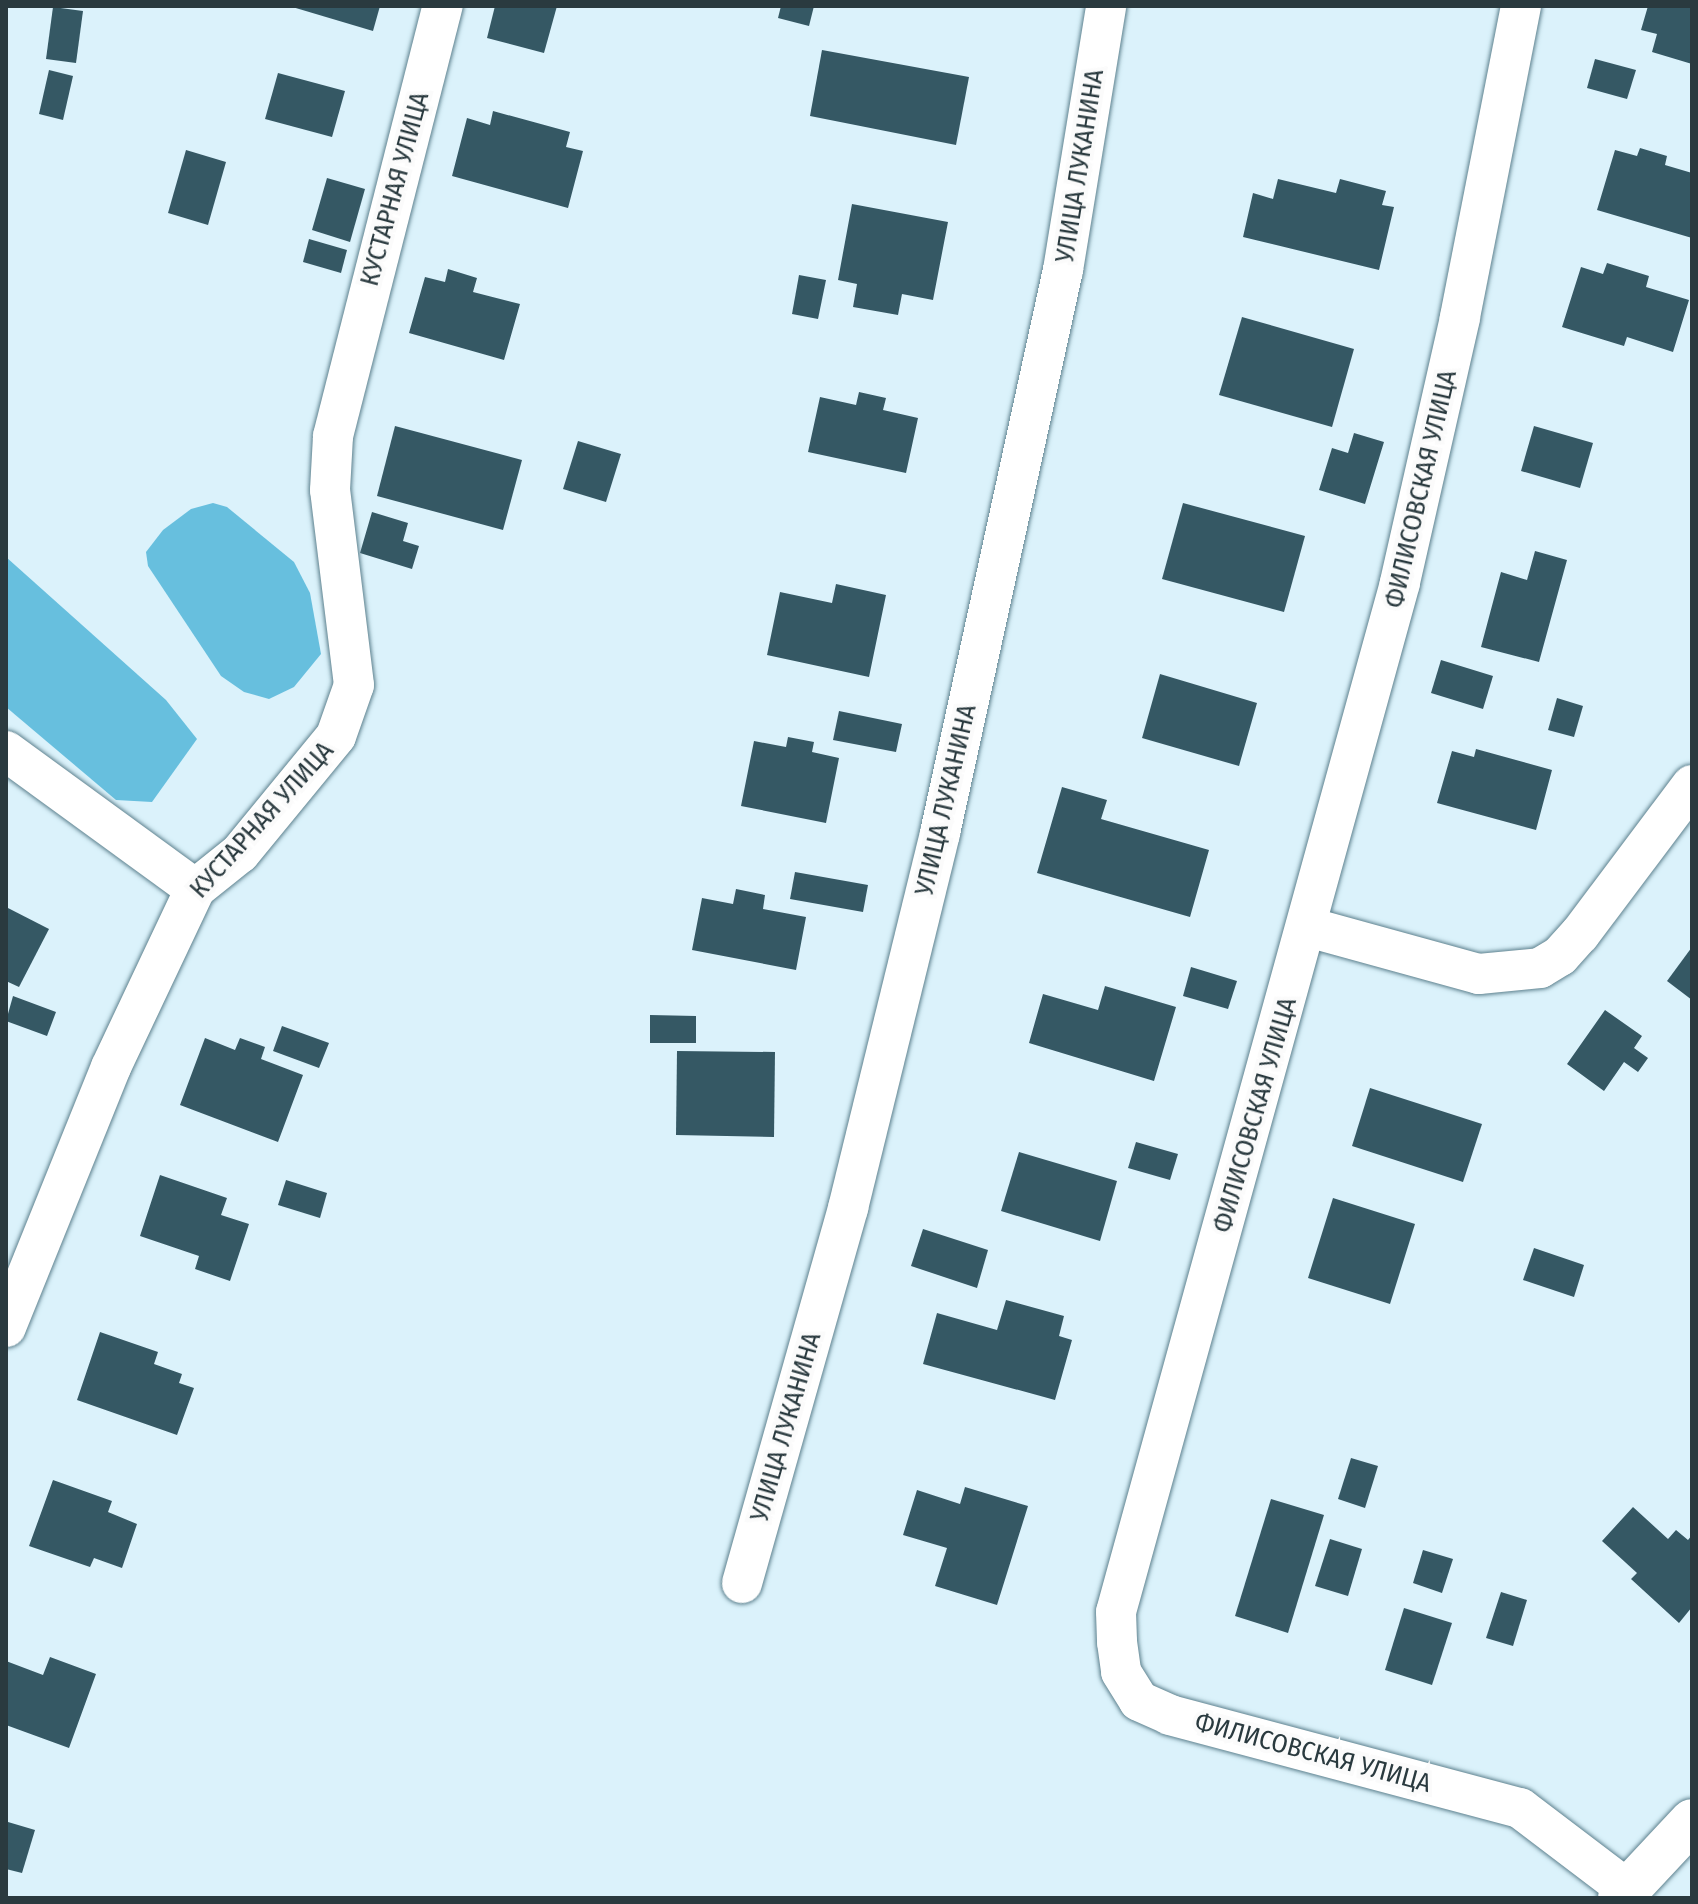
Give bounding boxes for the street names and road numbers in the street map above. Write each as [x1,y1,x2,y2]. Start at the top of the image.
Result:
street label: УЛИЦА ЛУКАНИНА [1049,67,1111,265]
street label: КУСТАРНАЯ УЛИЦА [354,89,436,289]
street label: ФИЛИСОВСКАЯ УЛИЦА [1378,367,1464,611]
street label: УЛИЦА ЛУКАНИНА [909,701,983,899]
street label: КУСТАРНАЯ УЛИЦА [184,735,340,905]
street label: ФИЛИСОВСКАЯ УЛИЦА [1207,994,1303,1236]
street label: УЛИЦА ЛУКАНИНА [744,1329,828,1525]
street label: ФИЛИСОВСКАЯ УЛИЦА [1192,1706,1434,1800]

